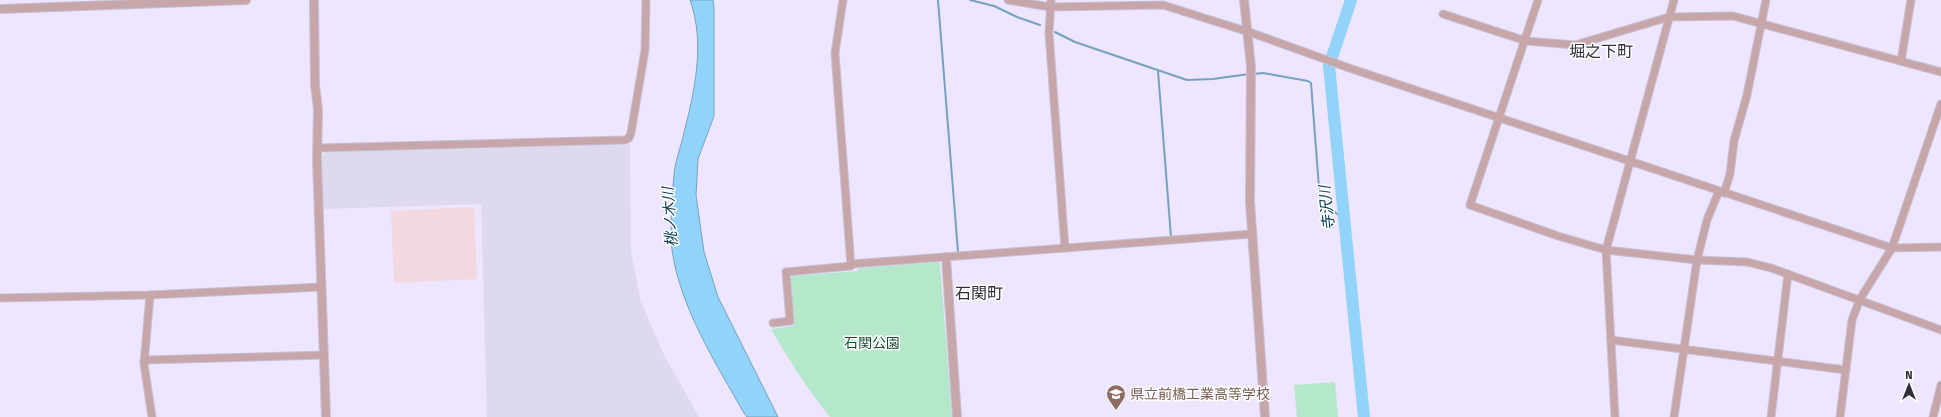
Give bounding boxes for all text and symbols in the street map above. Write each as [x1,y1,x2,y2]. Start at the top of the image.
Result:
district label: 堀之下町 [1569,42,1633,61]
water label: 寺沢川 [1315,183,1338,231]
water label: 桃ノ木川 [659,184,681,248]
district label: 石関町 [955,284,1003,303]
park label: 石関公園 [844,335,900,352]
north arrow [1889,365,1929,405]
text: N [1905,369,1913,382]
school or university icon: 県立前橋工業高等学校 [1105,383,1127,411]
place label: 県立前橋工業高等学校 [1130,386,1270,403]

